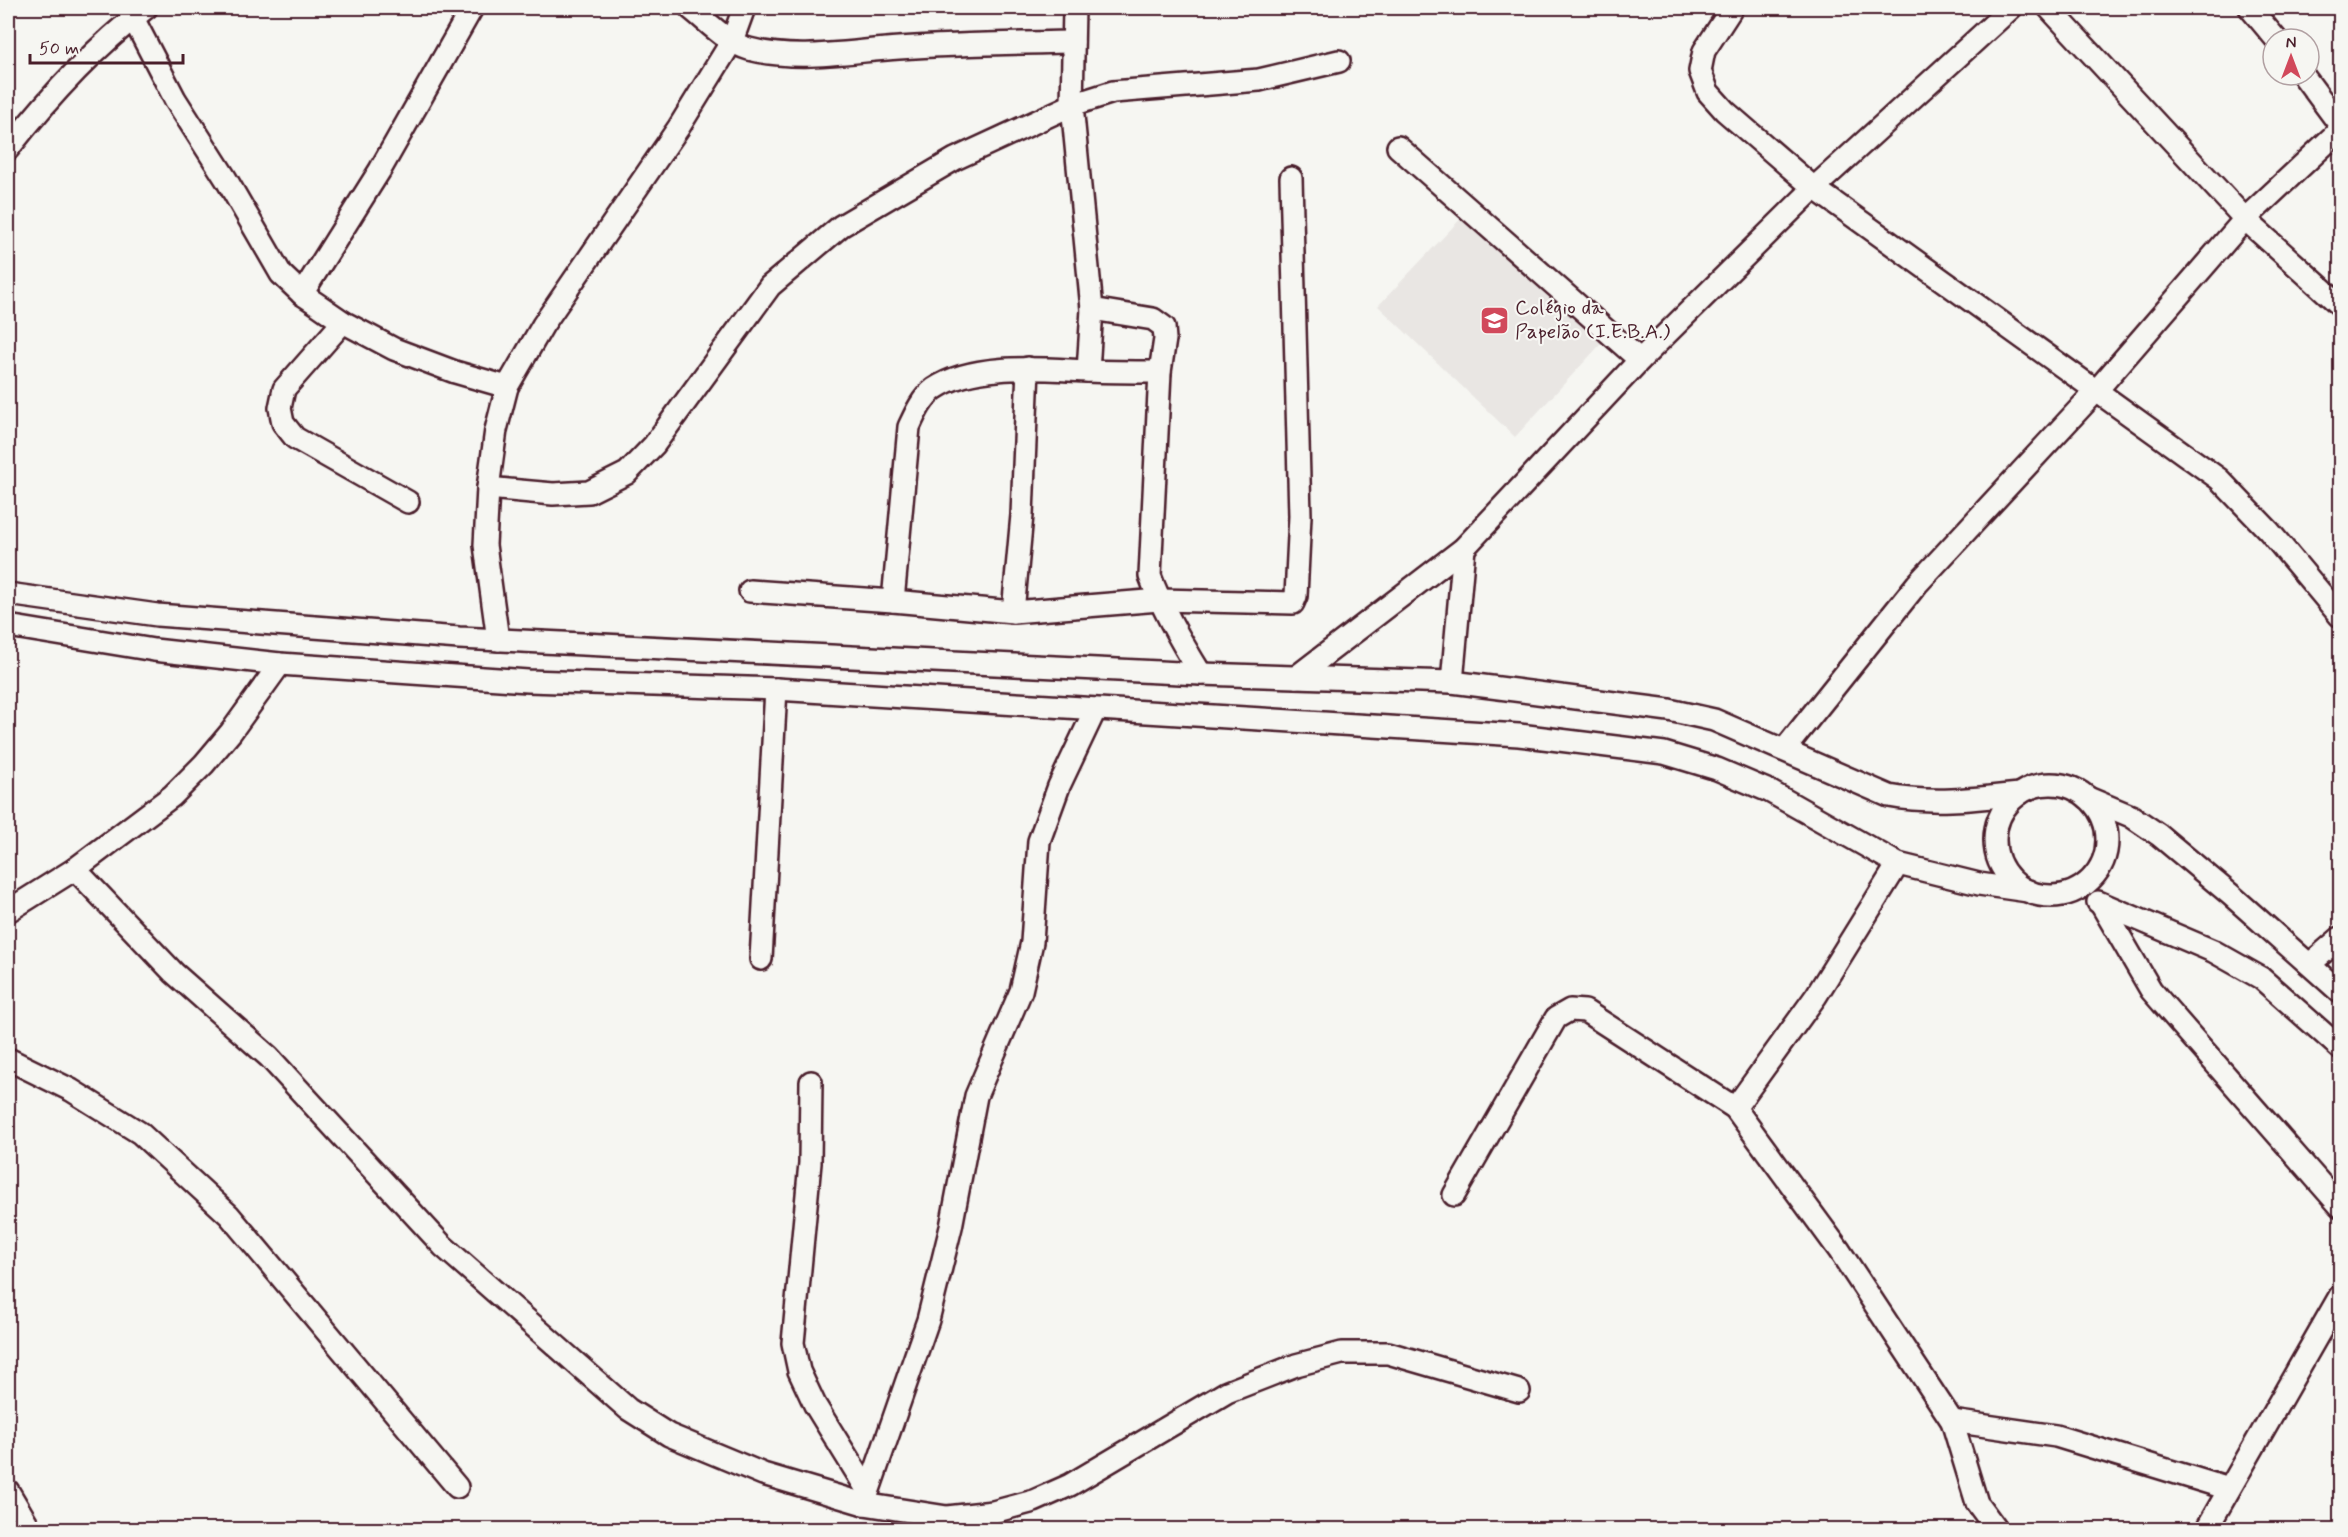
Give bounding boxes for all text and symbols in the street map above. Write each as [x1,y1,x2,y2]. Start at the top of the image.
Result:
scale bar [30,27,183,65]
north arrow [2261,27,2321,87]
text: N [2286,33,2296,54]
text: 50 m [39,37,79,61]
place label: Colégio da Papelão (I.E.B.A.) [1515,294,1671,346]
school or university icon: Colégio da Papelão (I.E.B.A.) [1478,304,1510,336]

